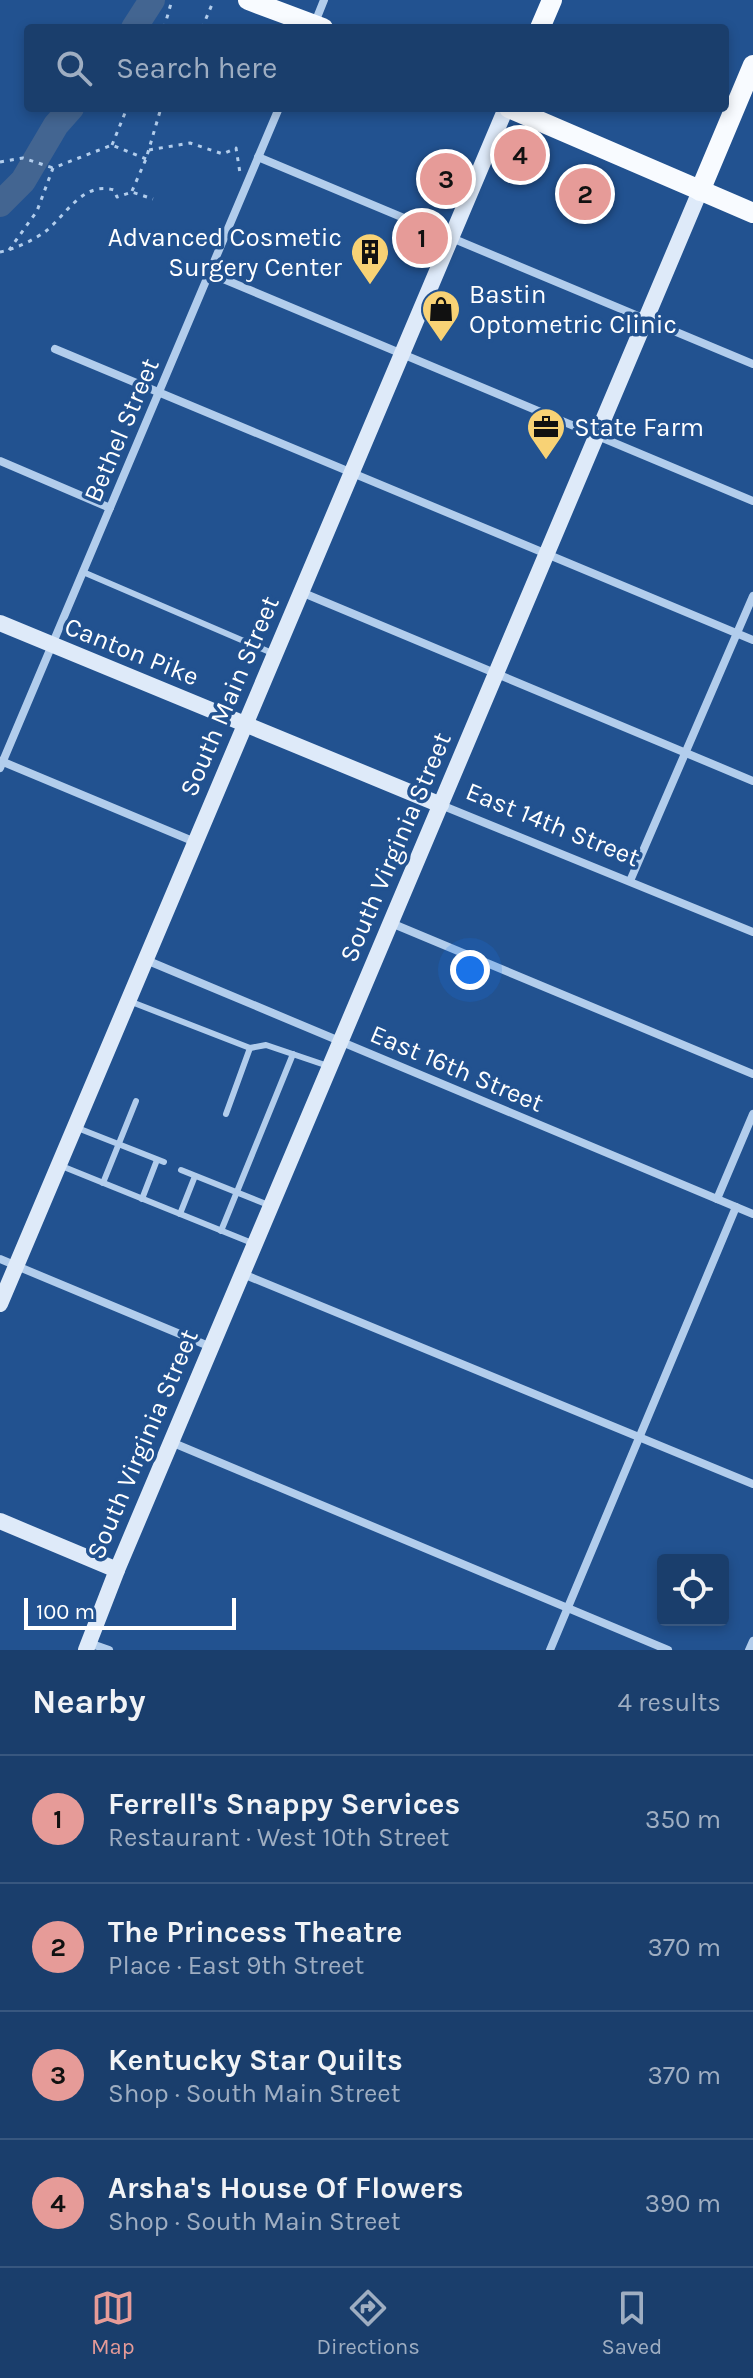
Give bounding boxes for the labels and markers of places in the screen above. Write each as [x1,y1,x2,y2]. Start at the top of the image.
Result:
pin: 4 [494,125,546,185]
pin: 3 [420,149,472,209]
pin: 2 [559,164,611,224]
pin: 1 [396,208,448,268]
place label: Advanced Cosmetic Surgery Center [108,222,343,283]
building icon: Advanced Cosmetic Surgery Center [349,231,391,286]
place label: Bastin Optometric Clinic [469,279,677,340]
shop icon: Bastin Optometric Clinic [420,288,462,343]
office icon: State Farm [525,406,567,461]
place label: State Farm [574,412,704,443]

